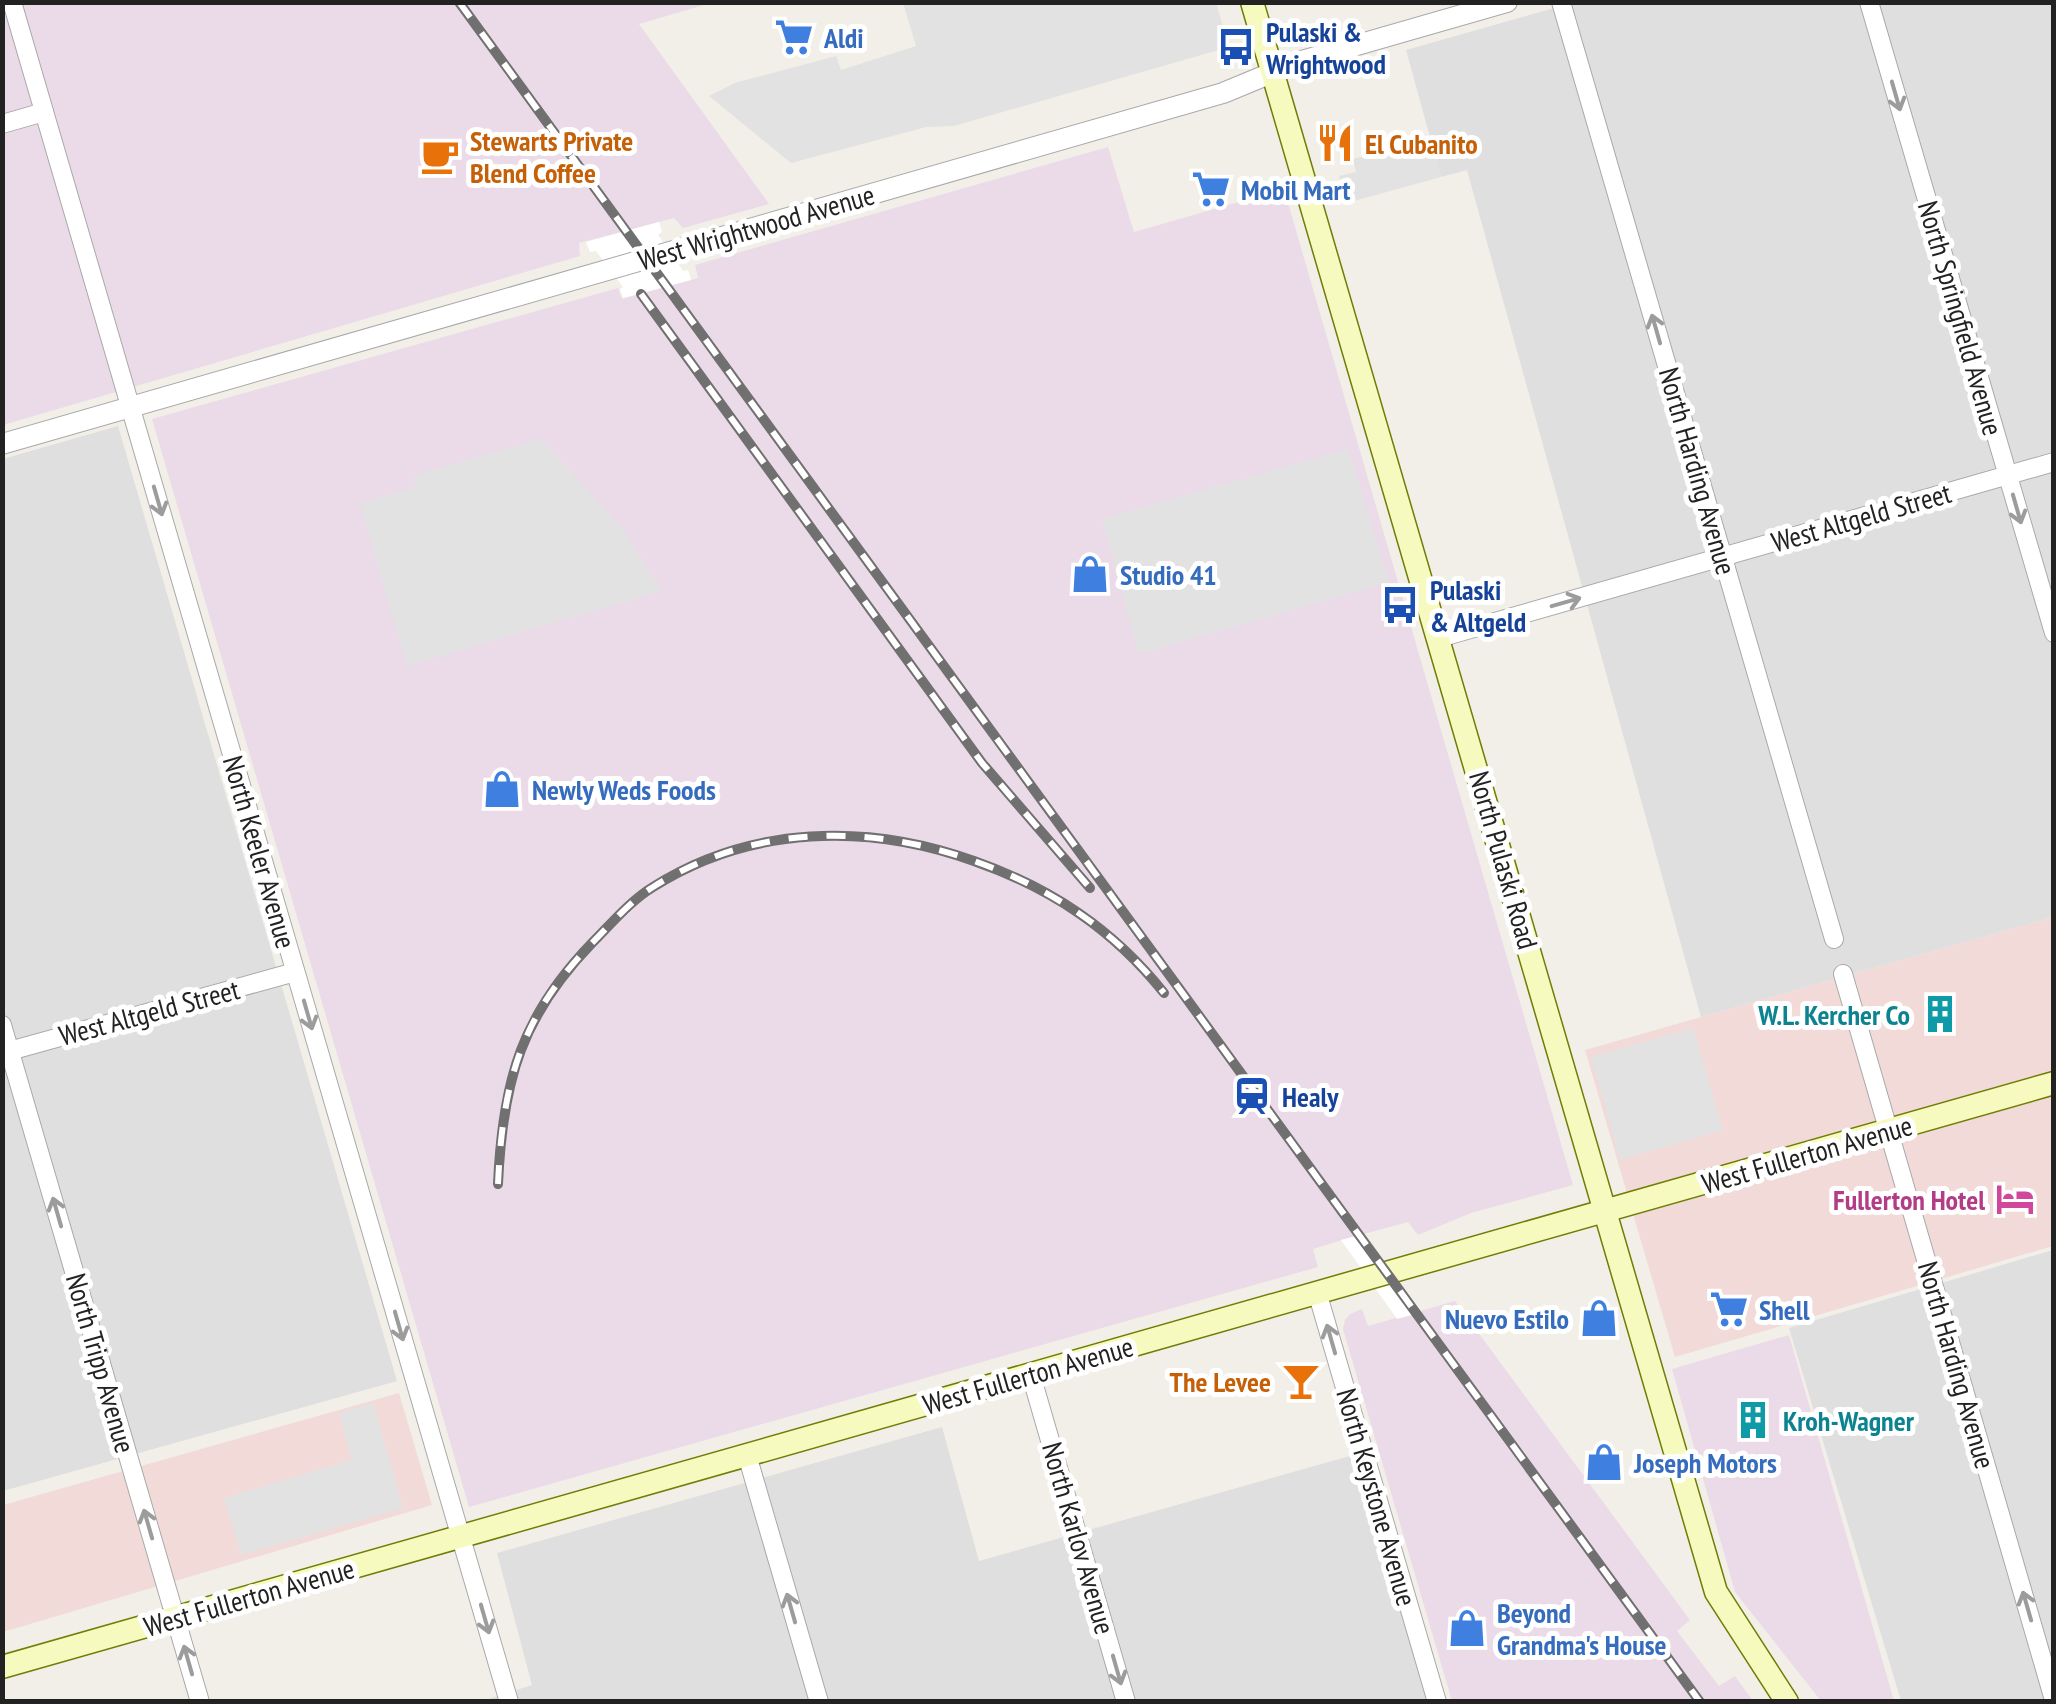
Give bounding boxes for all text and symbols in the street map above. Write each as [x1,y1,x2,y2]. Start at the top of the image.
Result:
place label: Pulaski & Wrightwood [1265,13,1386,82]
supermarket icon: Aldi [773,16,815,58]
place label: Aldi [823,19,864,56]
bus stop icon: Pulaski & Wrightwood [1215,26,1257,68]
one-way arrow [1888,80,1906,111]
place label: Stewarts Private Blend Coffee [470,122,633,191]
restaurant icon: El Cubanito [1314,122,1356,164]
place label: El Cubanito [1365,125,1478,162]
cafe icon: Stewarts Private Blend Coffee [419,135,461,177]
supermarket icon: Mobil Mart [1190,168,1232,210]
place label: Mobil Mart [1241,171,1351,208]
street label: West Wrightwood Avenue [633,176,879,278]
street label: North Springfield Avenue [1910,196,2012,440]
one-way arrow [1646,314,1664,345]
street label: North Harding Avenue [1651,363,1745,579]
street label: West Altgeld Street [1767,474,1955,560]
one-way arrow [149,485,168,516]
one-way arrow [2009,493,2027,524]
shop icon: Studio 41 [1069,553,1111,595]
place label: Studio 41 [1120,556,1217,593]
place label: Pulaski & Altgeld [1430,571,1526,640]
bus stop icon: Pulaski & Altgeld [1379,584,1421,626]
one-way arrow [1550,591,1581,610]
street label: North Keeler Avenue [215,751,305,953]
street label: North Pulaski Road [1461,767,1547,953]
shop icon: Newly Weds Foods [481,768,523,810]
place label: Newly Weds Foods [532,771,716,808]
street label: West Altgeld Street [55,970,244,1054]
building icon: W.L. Kercher Co [1919,993,1961,1035]
place label: W.L. Kercher Co [1757,996,1910,1033]
one-way arrow [300,998,318,1030]
station icon: Healy [1231,1075,1273,1117]
place label: Healy [1282,1078,1339,1115]
street label: West Fullerton Avenue [1698,1106,1916,1202]
hotel icon: Fullerton Hotel [1994,1178,2036,1220]
place label: Fullerton Hotel [1833,1181,1985,1218]
one-way arrow [47,1197,65,1228]
street label: North Harding Avenue [1910,1257,2004,1473]
street label: North Tripp Avenue [58,1269,144,1457]
supermarket icon: Shell [1708,1288,1750,1330]
place label: Shell [1759,1291,1810,1328]
shop icon: Nuevo Estilo [1578,1297,1620,1339]
place label: Nuevo Estilo [1445,1300,1569,1337]
one-way arrow [391,1310,409,1342]
one-way arrow [1321,1324,1339,1355]
street label: West Fullerton Avenue [919,1327,1137,1423]
bar icon: The Levee [1280,1360,1322,1402]
place label: The Levee [1170,1363,1271,1400]
street label: North Keystone Avenue [1328,1384,1426,1610]
building icon: Kroh-Wagner [1732,1399,1774,1441]
place label: Kroh-Wagner [1783,1402,1915,1439]
street label: North Karlov Avenue [1034,1438,1124,1638]
shop icon: Joseph Motors [1583,1441,1625,1483]
place label: Joseph Motors [1633,1444,1777,1481]
one-way arrow [138,1509,157,1540]
street label: West Fullerton Avenue [140,1549,358,1645]
one-way arrow [2016,1591,2035,1622]
one-way arrow [781,1593,799,1624]
place label: Beyond Grandma's House [1497,1594,1666,1663]
one-way arrow [477,1603,495,1634]
shop icon: Beyond Grandma's House [1446,1607,1488,1649]
one-way arrow [178,1644,196,1676]
one-way arrow [1109,1654,1127,1685]

